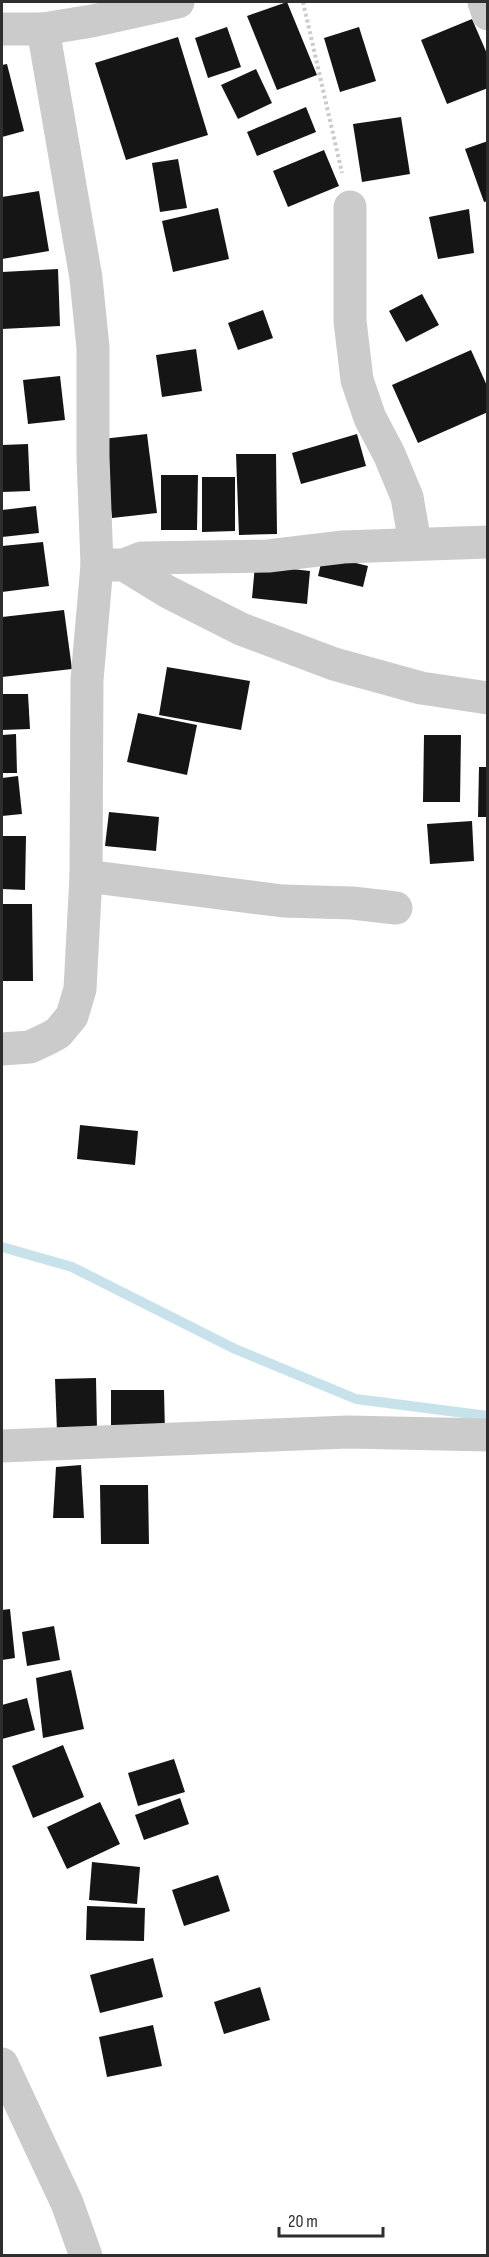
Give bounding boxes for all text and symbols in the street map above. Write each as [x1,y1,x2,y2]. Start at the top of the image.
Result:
scale bar [279,2200,382,2238]
text: 20 m [288,2211,318,2232]

